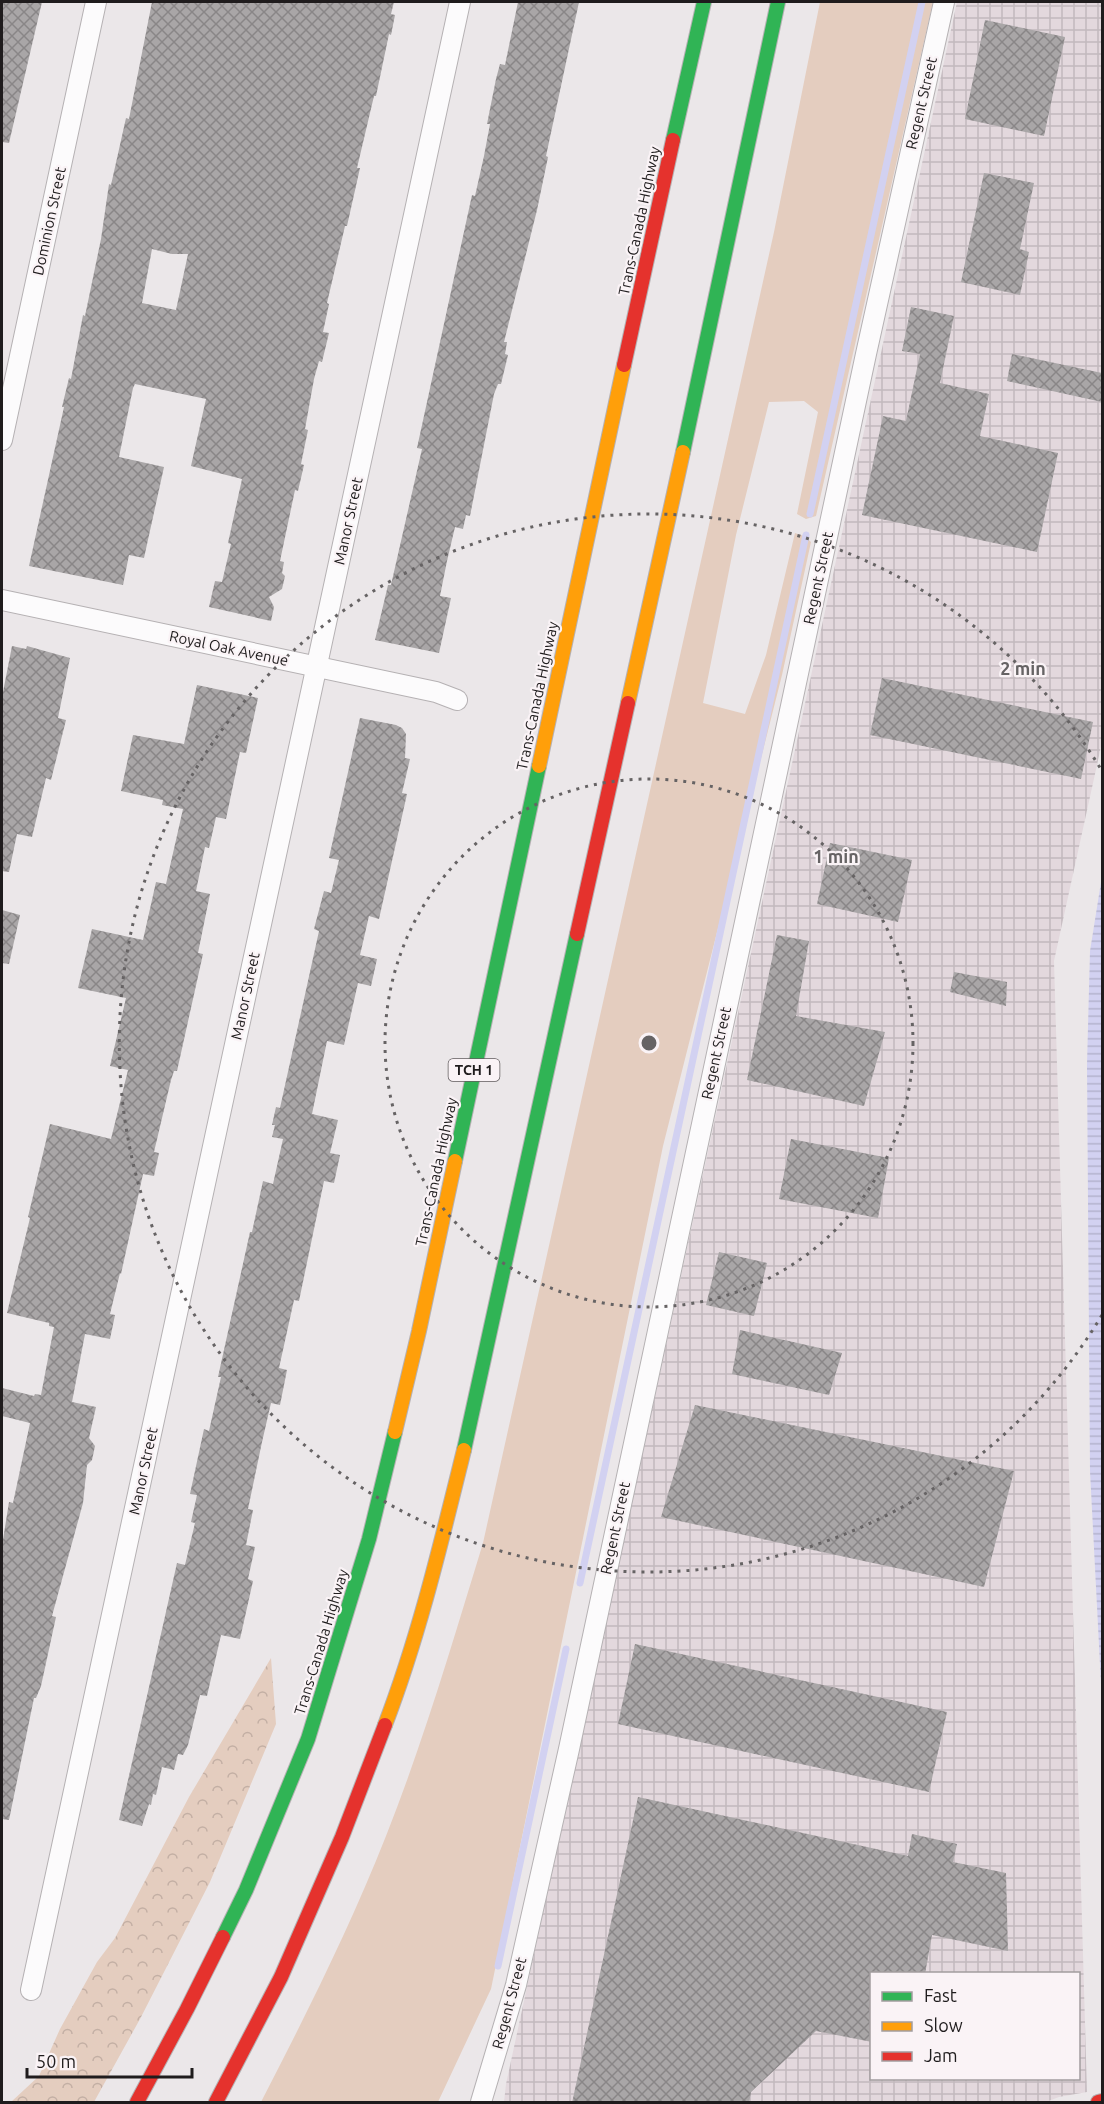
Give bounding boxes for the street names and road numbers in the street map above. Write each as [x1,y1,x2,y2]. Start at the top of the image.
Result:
street label: Regent Street [902,55,940,151]
street label: Trans-Canada Highway [615,145,663,297]
street label: Dominion Street [29,165,69,277]
street label: Manor Street [330,476,366,566]
street label: Regent Street [800,530,836,626]
street label: Trans-Canada Highway [513,620,561,772]
street label: Royal Oak Avenue [168,627,290,669]
street label: Manor Street [227,951,263,1041]
street label: Regent Street [698,1005,734,1101]
road number: TCH 1 [448,1059,500,1081]
street label: Trans-Canada Highway [412,1096,460,1248]
street label: Manor Street [125,1426,161,1516]
street label: Regent Street [597,1480,633,1576]
street label: Trans-Canada Highway [291,1567,351,1717]
street label: Regent Street [489,1955,529,2051]

